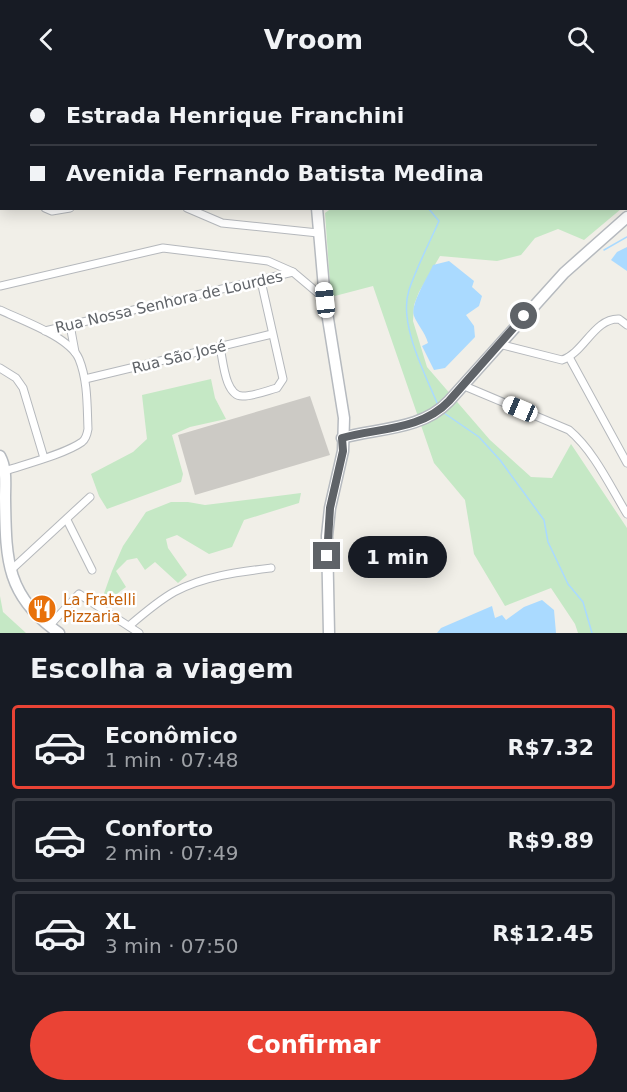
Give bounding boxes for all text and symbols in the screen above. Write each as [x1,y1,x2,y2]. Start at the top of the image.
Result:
icon: back [30,23,63,56]
icon: search [564,23,597,56]
text: Vroom [264,24,363,55]
text: Estrada Henrique Franchini [66,103,404,128]
text: Avenida Fernando Batista Medina [66,161,484,186]
street label: Rua Nossa Senhora de Lourdes [53,267,285,337]
car [314,281,336,319]
route start [510,302,537,329]
street label: Rua São José [130,337,228,377]
car [500,394,540,424]
callout: 1 min [348,535,447,577]
route end [313,542,340,569]
text: 1 min [366,545,429,569]
place label: La Fratelli Pizzaria [63,591,136,626]
restaurant icon: La Fratelli Pizzaria [26,593,58,625]
text: Escolha a viagem [30,653,294,684]
icon: car [33,720,87,774]
text: Econômico [105,723,238,748]
text: R$7.32 [507,735,594,760]
text: 1 min · 07:48 [105,748,239,772]
icon: car [33,813,87,867]
text: Conforto [105,816,213,841]
text: R$9.89 [507,828,594,853]
text: 2 min · 07:49 [105,841,239,865]
icon: car [33,906,87,960]
text: XL [105,909,136,934]
text: R$12.45 [492,921,594,946]
text: 3 min · 07:50 [105,934,239,958]
button: Confirmar [30,1011,597,1080]

